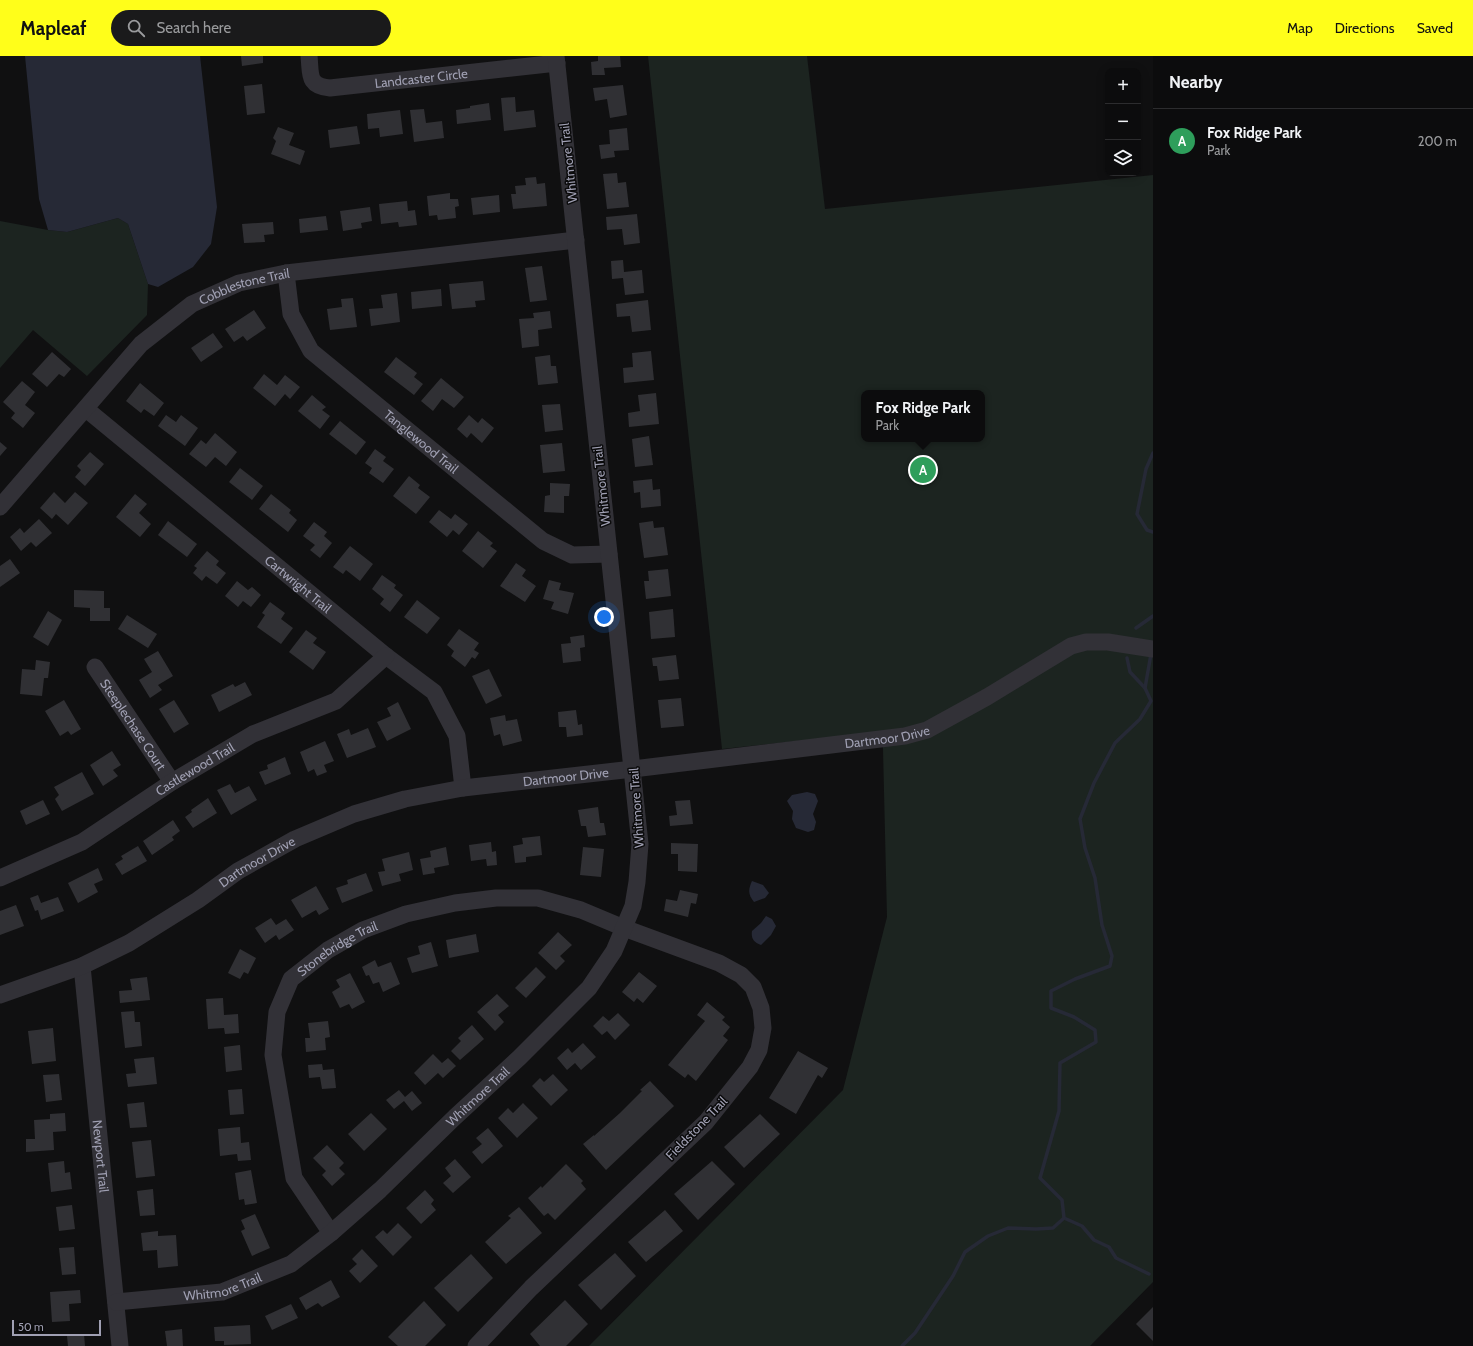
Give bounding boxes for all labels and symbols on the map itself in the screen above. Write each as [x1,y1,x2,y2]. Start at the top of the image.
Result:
street label: Landcaster Circle [374,65,469,91]
street label: Whitmore Trail [556,122,580,204]
street label: Cobblestone Trail [196,265,290,308]
street label: Tanglewood Trail [381,406,462,477]
street label: Whitmore Trail [589,445,613,527]
pin: A [910,455,936,485]
street label: Cartwright Trail [262,552,335,616]
your location [594,607,614,627]
street label: Steeplechase Court [97,676,170,774]
street label: Dartmoor Drive [844,722,932,751]
street label: Castlewood Trail [152,739,237,799]
street label: Dartmoor Drive [522,764,610,789]
street label: Whitmore Trail [625,767,647,849]
street label: Dartmoor Drive [215,833,298,890]
street label: Stonebridge Trail [294,917,380,979]
street label: Whitmore Trail [442,1063,513,1129]
street label: Fieldstone Trail [662,1093,730,1163]
street label: Newport Trail [89,1119,113,1193]
street label: Whitmore Trail [183,1269,264,1304]
scale bar [12,1318,101,1337]

